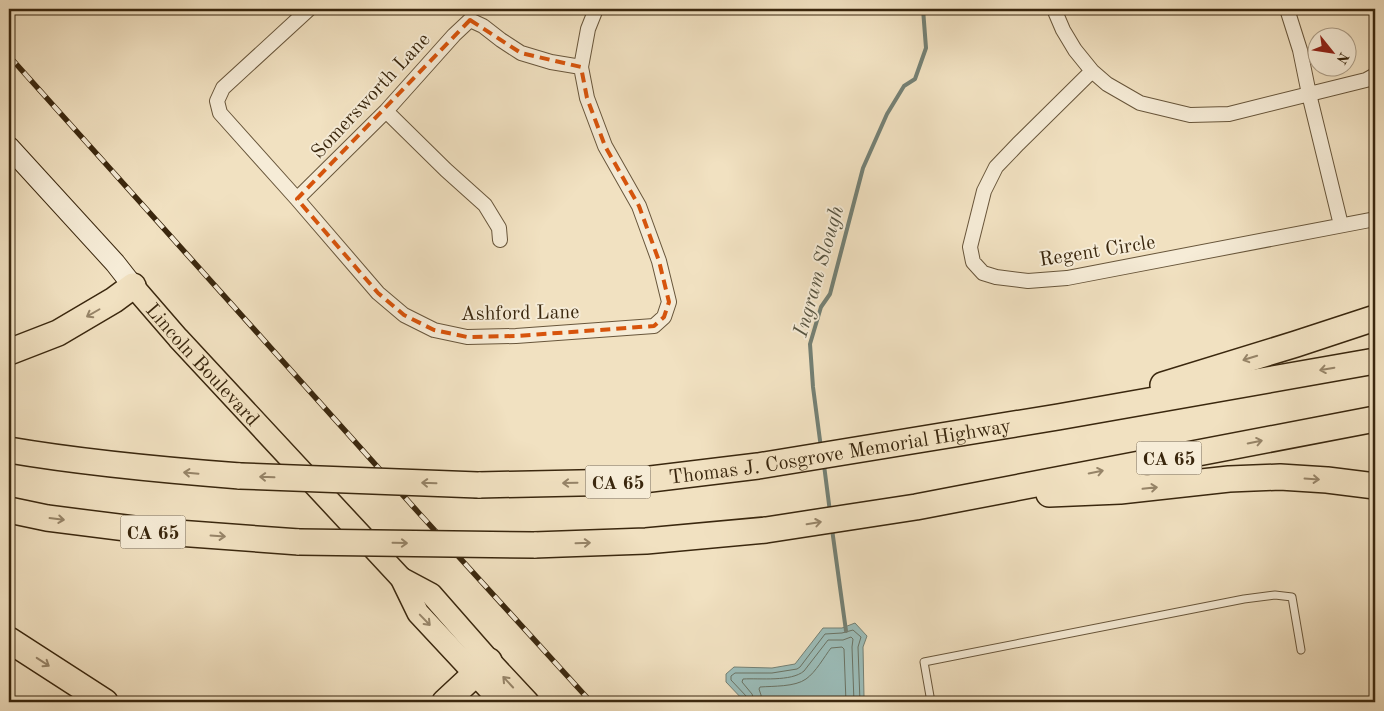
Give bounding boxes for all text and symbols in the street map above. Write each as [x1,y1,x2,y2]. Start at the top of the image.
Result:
north arrow [1306,28,1356,78]
street label: Somersworth Lane [308,30,435,163]
text: N [1334,50,1351,66]
water label: Ingram Slough [790,203,848,340]
street label: Regent Circle [1038,233,1157,271]
street label: Lincoln Boulevard [141,301,262,430]
street label: Ashford Lane [460,303,580,325]
one-way arrow [86,308,100,318]
one-way arrow [1242,354,1258,363]
one-way arrow [1320,365,1336,375]
street label: Thomas J. Cosgrove Memorial Highway [668,417,1013,489]
one-way arrow [1247,436,1263,446]
road number: CA 65 [1136,442,1202,474]
road number: CA 65 [586,466,650,498]
one-way arrow [1087,467,1103,477]
one-way arrow [183,468,199,477]
one-way arrow [259,473,275,482]
one-way arrow [1304,474,1320,483]
one-way arrow [422,478,438,488]
one-way arrow [562,478,578,488]
one-way arrow [1142,483,1158,493]
one-way arrow [48,514,64,524]
road number: CA 65 [120,516,186,548]
one-way arrow [806,517,822,527]
one-way arrow [210,532,226,541]
one-way arrow [392,539,408,548]
one-way arrow [575,539,591,548]
one-way arrow [419,614,431,627]
one-way arrow [36,658,50,668]
one-way arrow [502,675,514,688]

